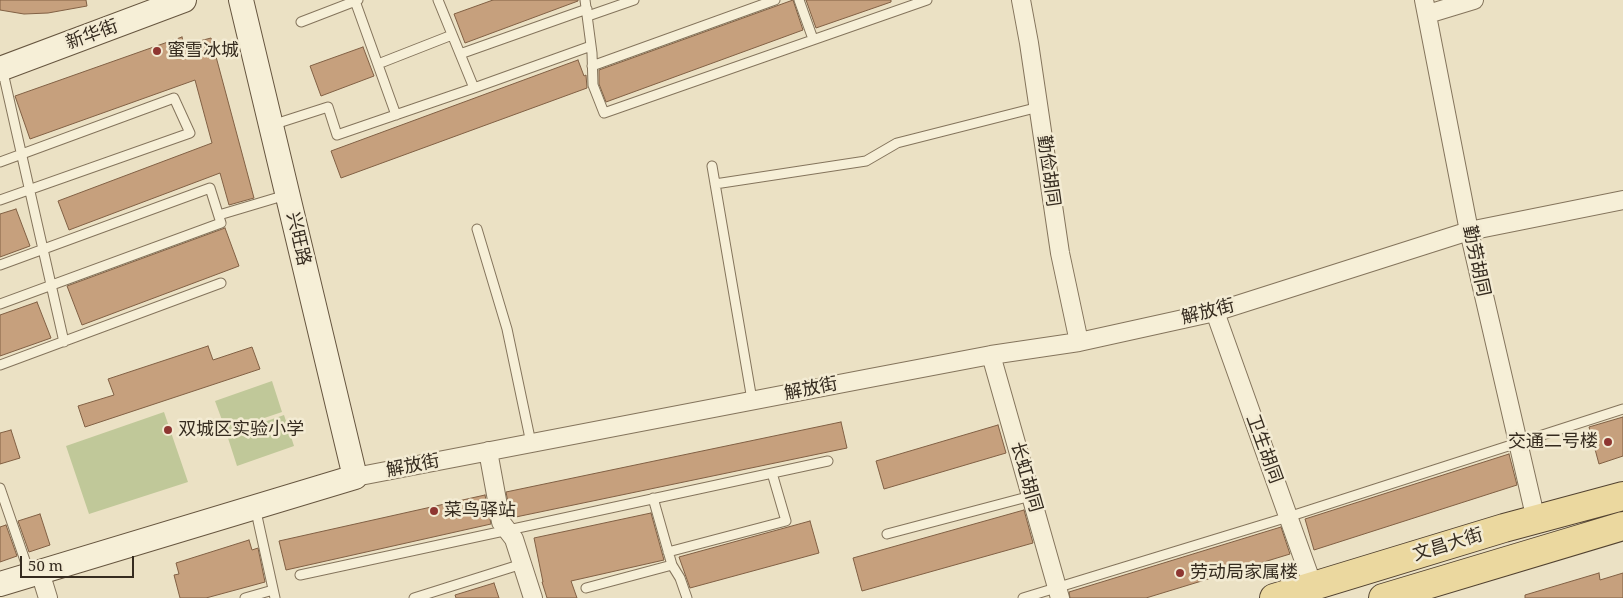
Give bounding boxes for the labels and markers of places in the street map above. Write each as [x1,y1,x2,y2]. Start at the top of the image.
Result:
place label: 蜜雪冰城 [167,40,239,62]
marker: 蜜雪冰城 [151,45,163,57]
place label: 双城区实验小学 [178,419,304,441]
marker: 双城区实验小学 [162,424,174,436]
place label: 交通二号楼 [1508,431,1598,453]
marker: 交通二号楼 [1602,436,1614,448]
place label: 菜鸟驿站 [444,500,516,522]
marker: 菜鸟驿站 [428,505,440,517]
place label: 劳动局家属楼 [1190,562,1298,584]
marker: 劳动局家属楼 [1174,567,1186,579]

